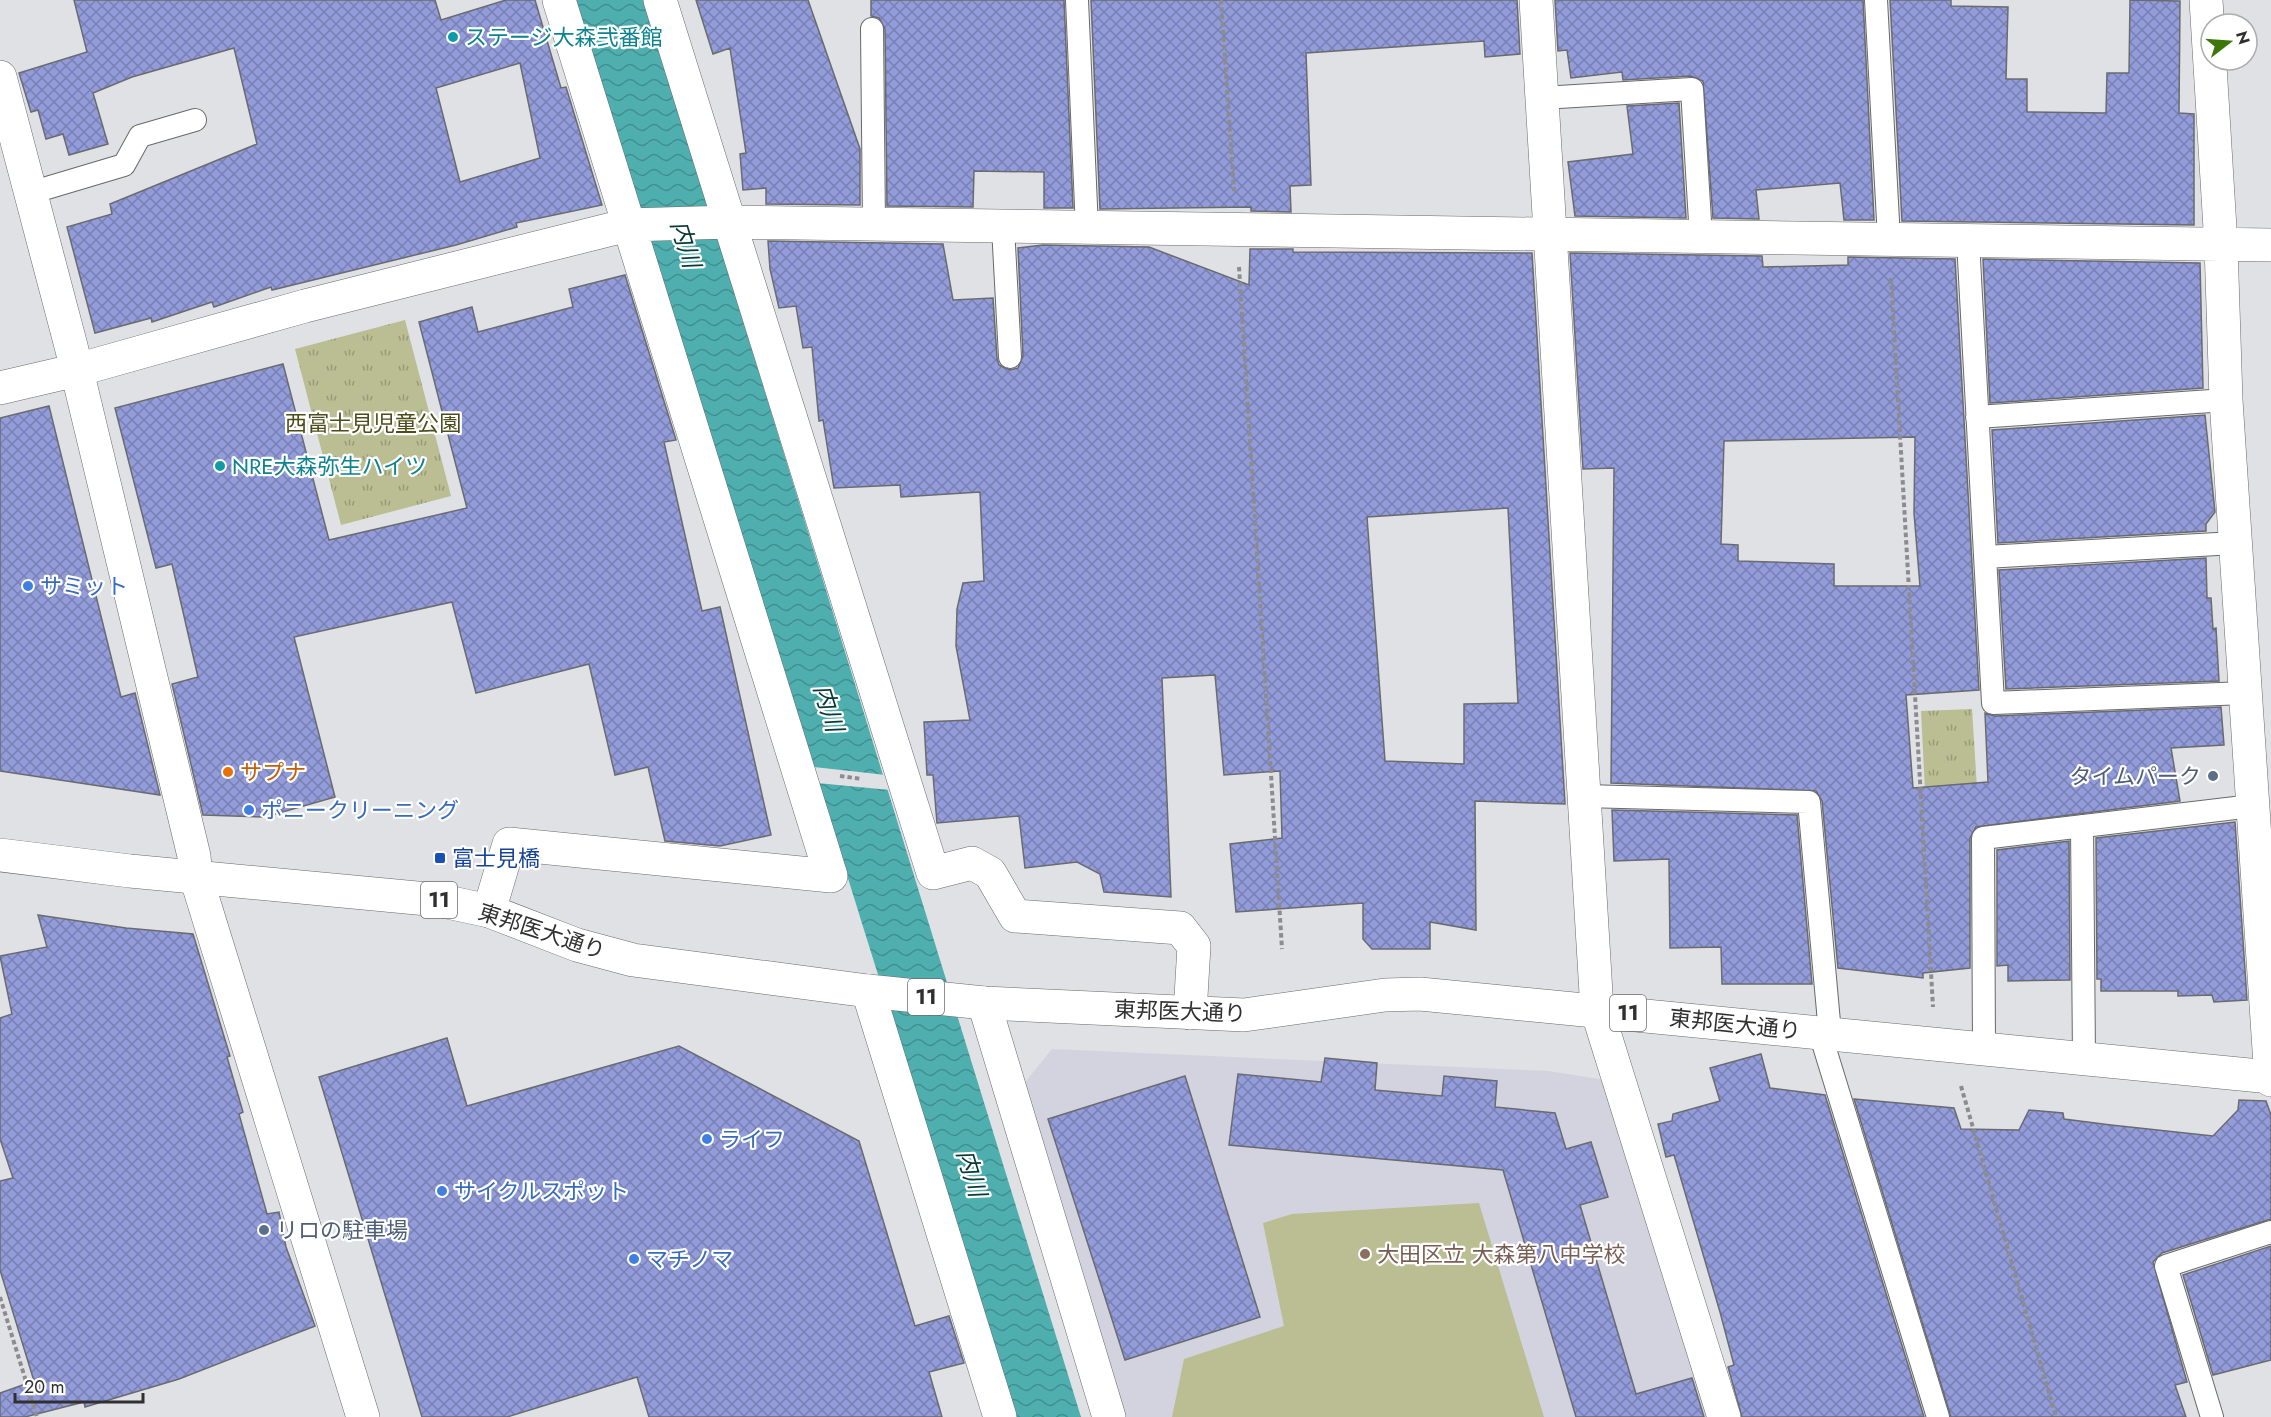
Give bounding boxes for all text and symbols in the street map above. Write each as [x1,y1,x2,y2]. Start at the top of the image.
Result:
north arrow [2199,12,2259,72]
place label: ステージ大森弐番館 [465,21,663,53]
text: N [2230,28,2256,47]
marker: ステージ大森弐番館 [446,30,460,44]
water label: 内川 [662,216,711,275]
park label: 西富士見児童公園 [285,407,461,439]
place label: NRE大森弥生ハイツ [232,450,427,482]
marker: NRE大森弥生ハイツ [213,459,227,473]
place label: サミット [40,570,128,602]
marker: サミット [21,579,35,593]
water label: 内川 [805,680,854,739]
place label: サプナ [240,756,306,788]
place label: タイムパーク [2069,760,2201,792]
marker: サプナ [221,765,235,779]
marker: タイムパーク [2206,769,2220,783]
place label: ポニークリーニング [261,794,459,826]
marker: ポニークリーニング [242,803,256,817]
place label: 富士見橋 [452,842,540,874]
marker: 富士見橋 [433,851,447,865]
road number: 11 [421,882,457,918]
street label: 東邦医大通り [474,895,610,967]
road number: 11 [908,979,944,1015]
street label: 東邦医大通り [1113,993,1247,1029]
road number: 11 [1610,995,1646,1031]
street label: 東邦医大通り [1668,1001,1802,1047]
place label: ライフ [719,1123,785,1155]
marker: ライフ [700,1132,714,1146]
water label: 内川 [948,1145,997,1204]
place label: サイクルスポット [454,1175,629,1207]
marker: サイクルスポット [435,1184,449,1198]
place label: リロの駐車場 [276,1214,408,1246]
marker: リロの駐車場 [257,1223,271,1237]
place label: 大田区立 大森第八中学校 [1377,1238,1626,1270]
place label: マチノマ [646,1243,733,1275]
marker: 大田区立 大森第八中学校 [1358,1247,1372,1261]
marker: マチノマ [627,1252,641,1266]
scale bar [15,1366,142,1404]
text: 20 m [24,1374,64,1400]

